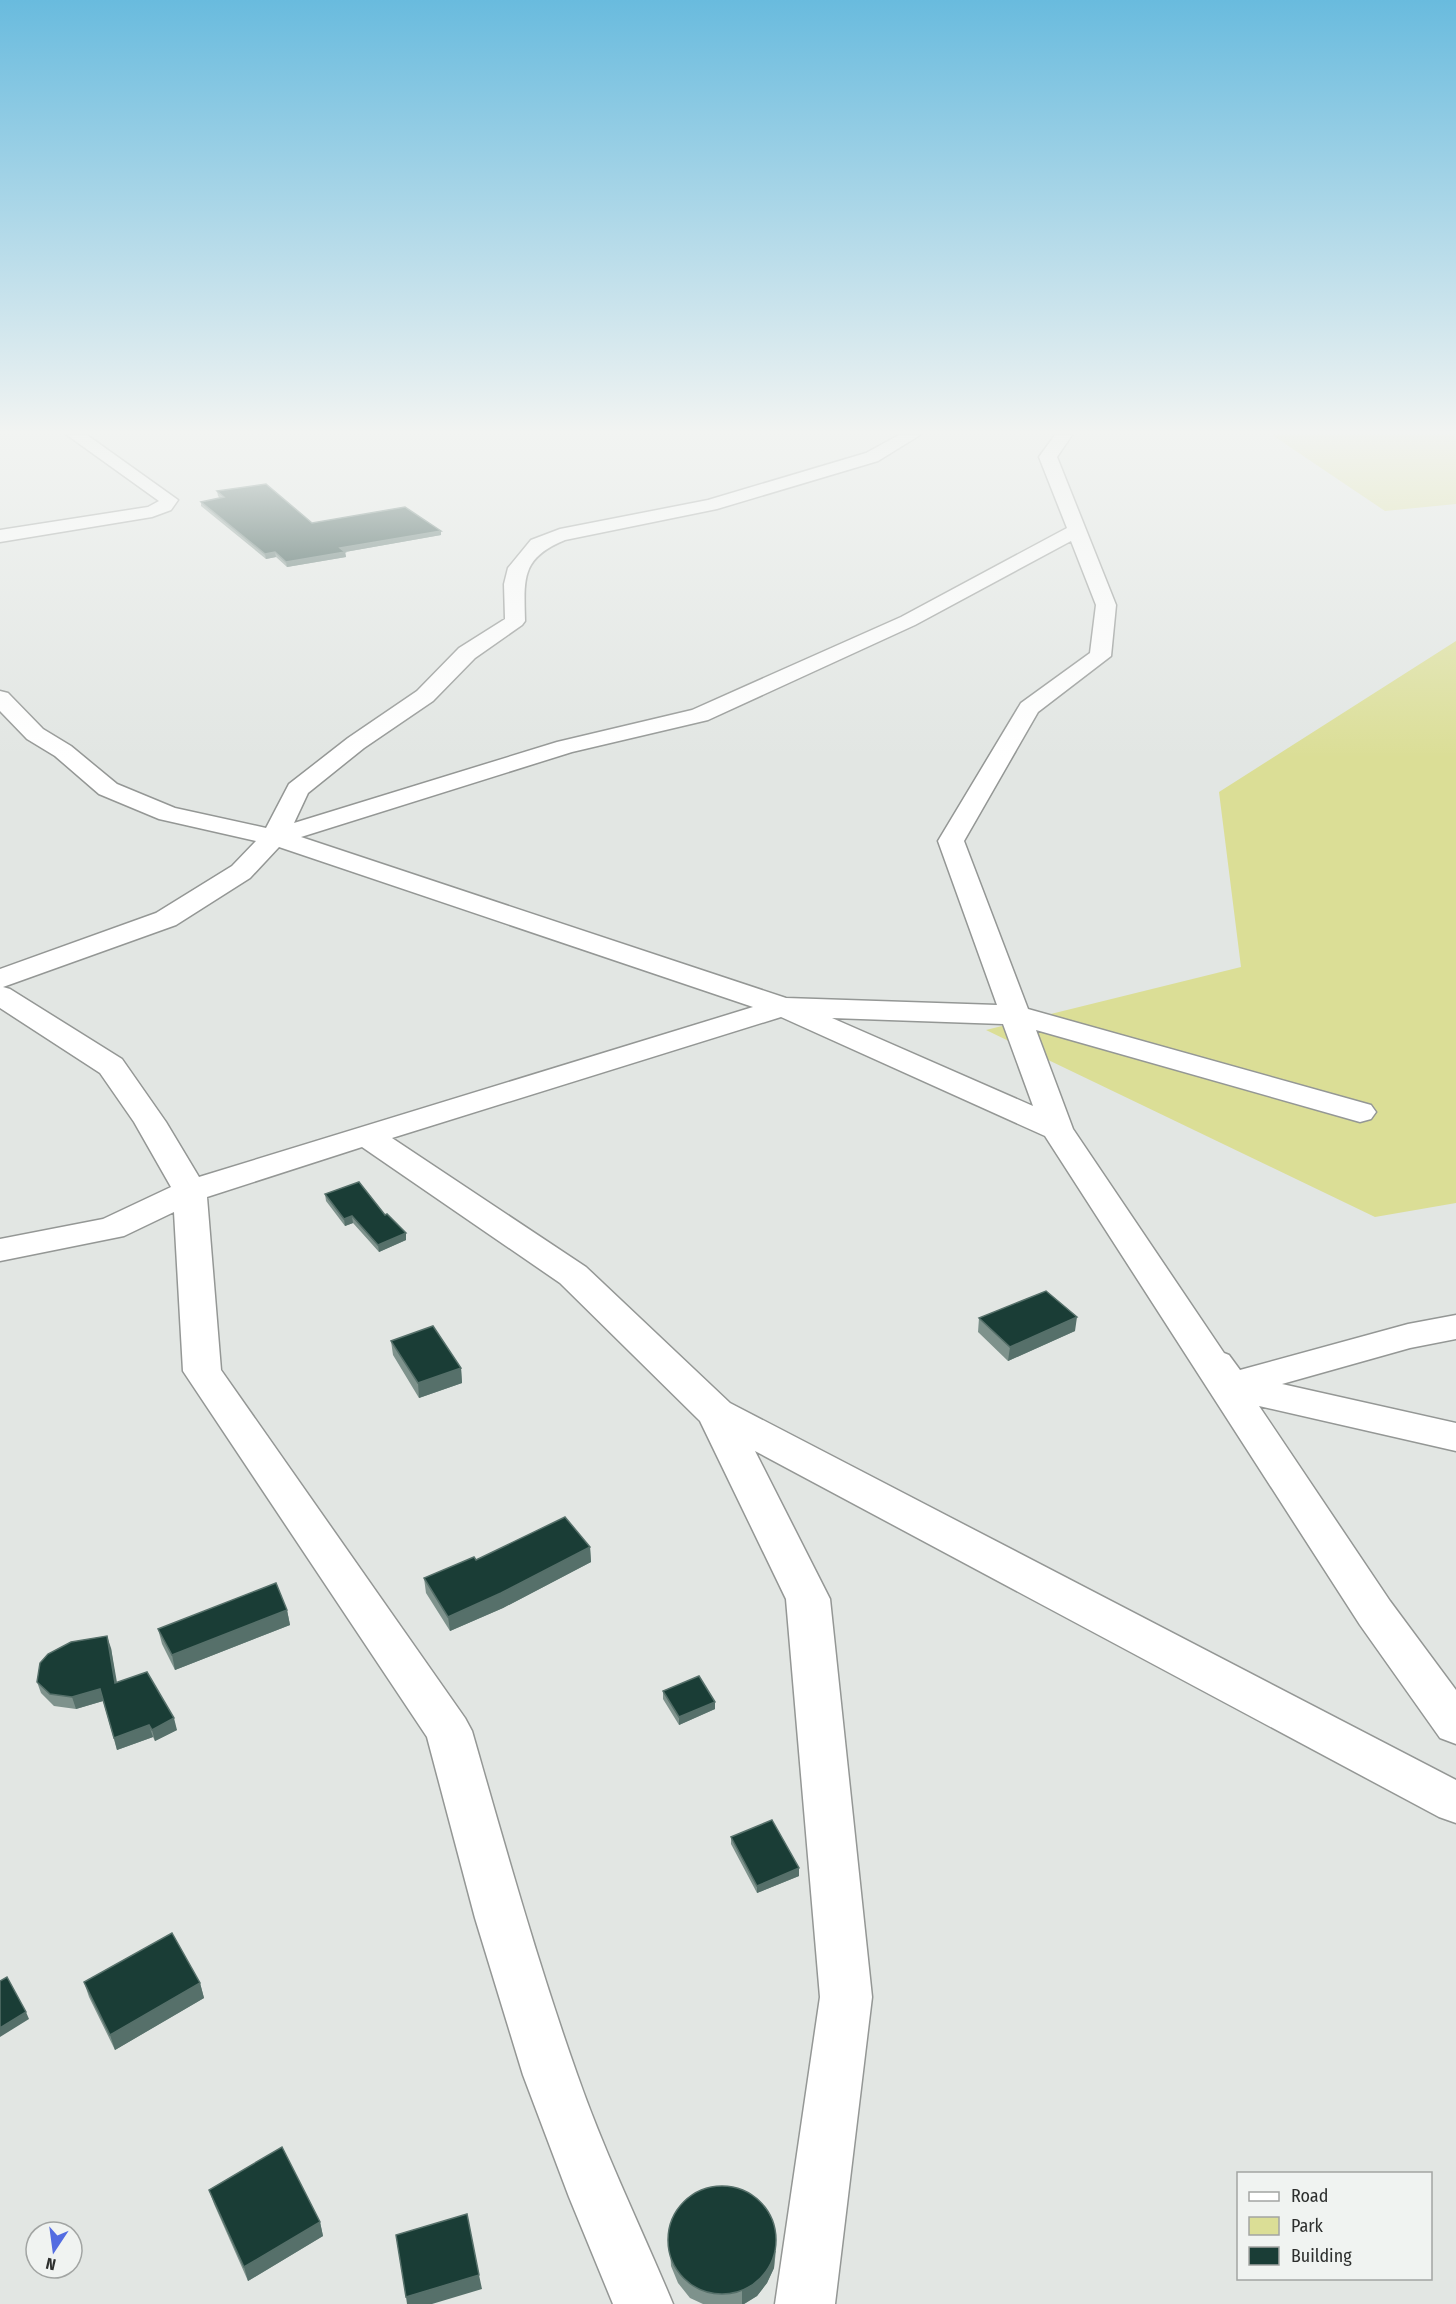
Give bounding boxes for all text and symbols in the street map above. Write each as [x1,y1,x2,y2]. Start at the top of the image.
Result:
legend [1237,2172,1432,2280]
text: Road [1291,2185,1328,2207]
text: Park [1291,2215,1324,2237]
north arrow [24,2220,84,2280]
text: Building [1291,2245,1352,2267]
text: N [44,2254,58,2274]

